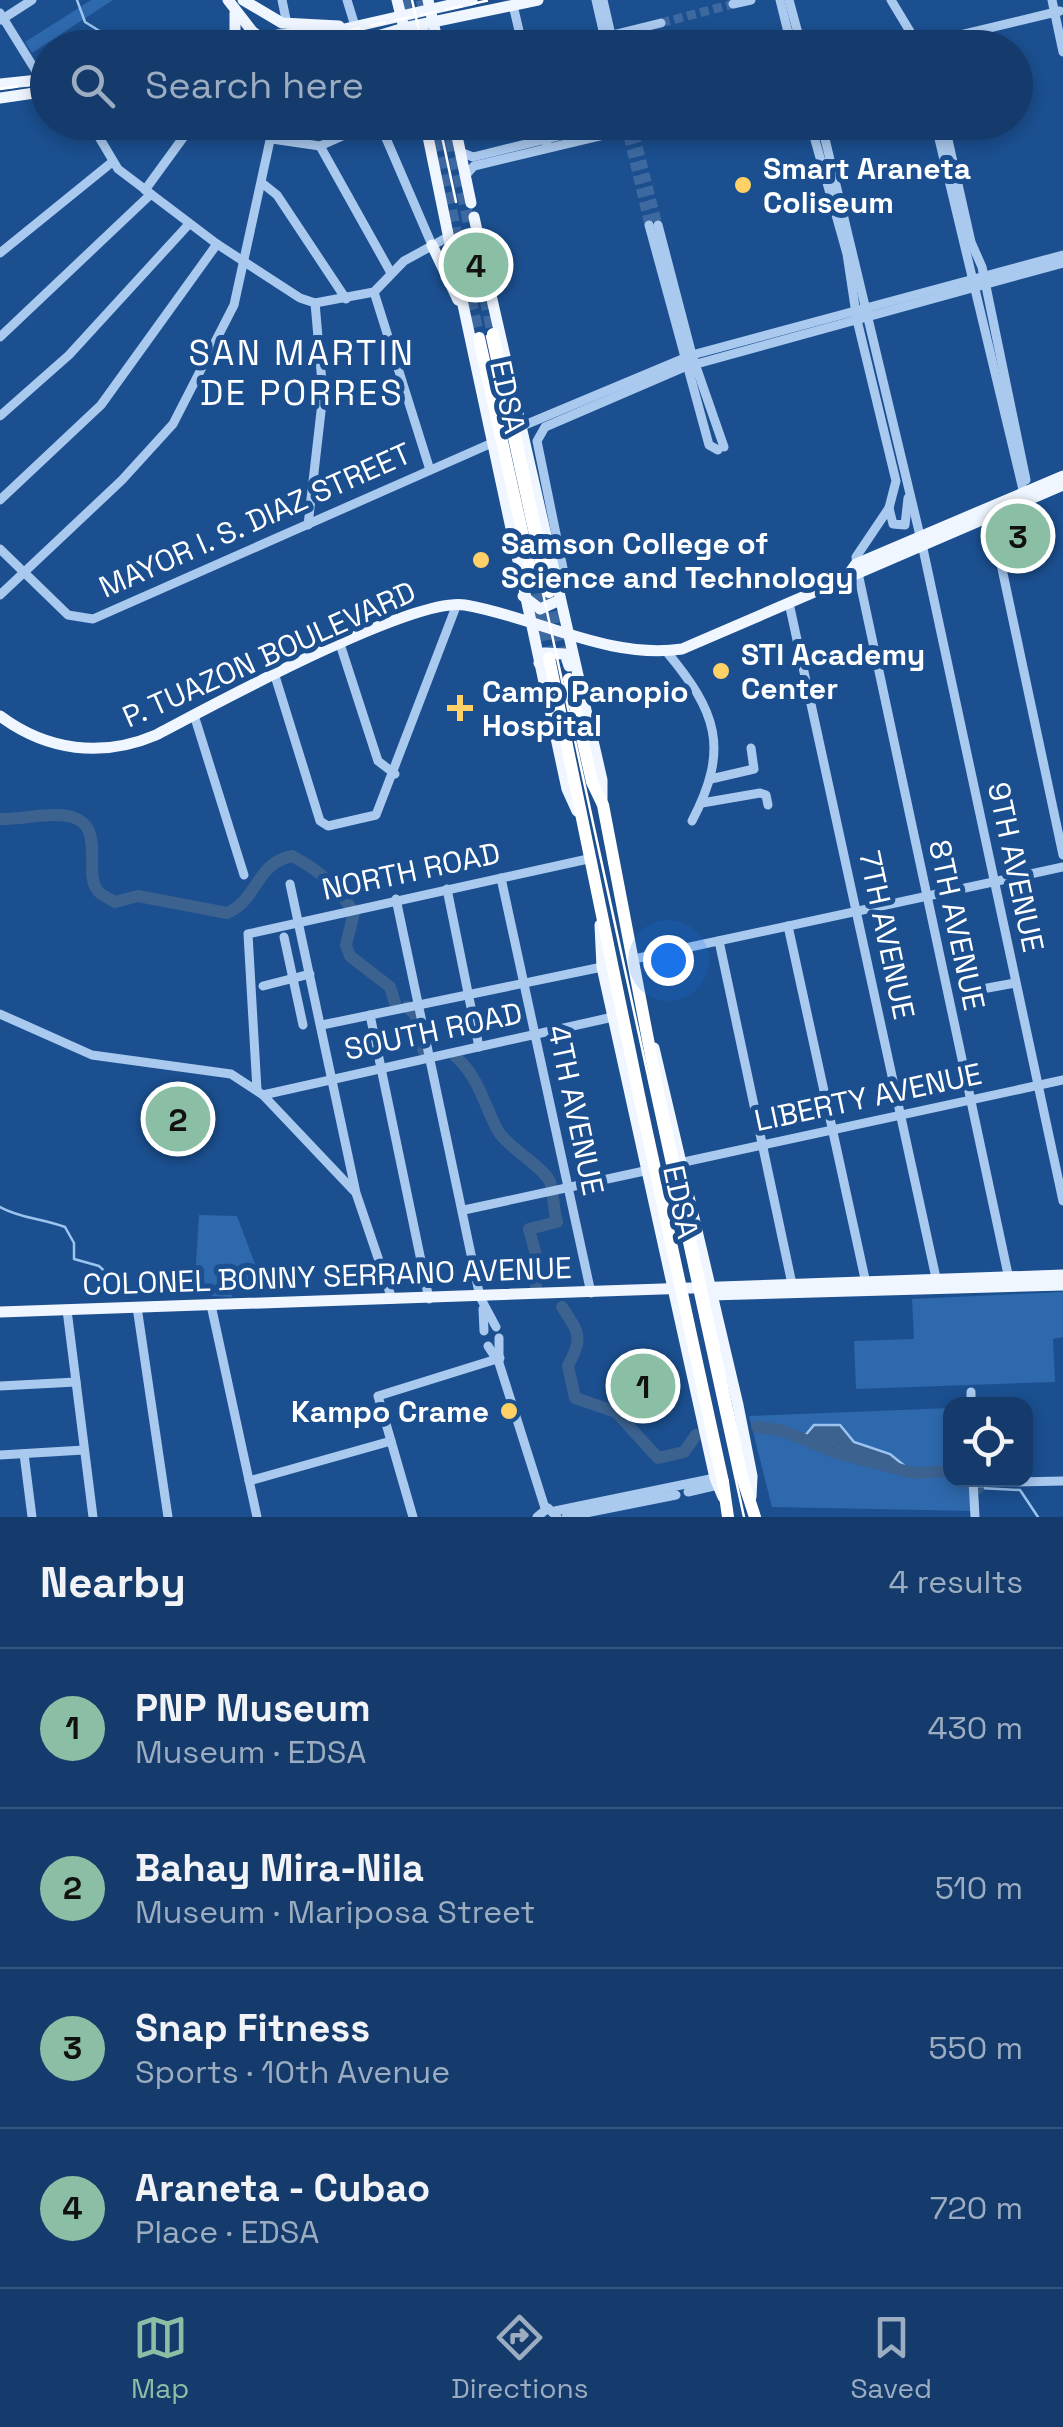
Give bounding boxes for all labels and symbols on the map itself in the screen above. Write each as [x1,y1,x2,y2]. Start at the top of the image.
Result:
place label: Smart Araneta Coliseum [763,149,971,222]
marker: Smart Araneta Coliseum [732,174,754,196]
pin: 4 [444,228,508,302]
district label: SAN MARTIN DE PORRES [188,331,416,415]
street label: EDSA [481,357,535,437]
street label: MAYOR I. S. DIAZ STREET [93,434,417,606]
pin: 3 [986,498,1050,574]
place label: Samson College of Science and Technology [501,524,854,597]
marker: Samson College of Science and Technology [470,549,492,571]
street label: P. TUAZON BOULEVARD [116,572,422,736]
place label: STI Academy Center [741,635,925,708]
marker: STI Academy Center [710,660,732,682]
place label: Camp Panopio Hospital [482,672,689,745]
marker: Camp Panopio Hospital [447,695,473,721]
street label: 9TH AVENUE [979,779,1053,955]
street label: NORTH ROAD [318,833,504,909]
street label: 8TH AVENUE [920,836,994,1014]
street label: 7TH AVENUE [850,847,924,1023]
your location [643,935,694,986]
street label: SOUTH ROAD [340,993,526,1069]
street label: 4TH AVENUE [539,1021,613,1199]
street label: LIBERTY AVENUE [751,1054,985,1140]
pin: 2 [146,1082,210,1156]
street label: EDSA [654,1162,708,1242]
street label: COLONEL BONNY SERRANO AVENUE [82,1248,572,1304]
pin: 1 [610,1348,676,1424]
place label: Kampo Crame [291,1392,489,1431]
marker: Kampo Crame [498,1400,520,1422]

